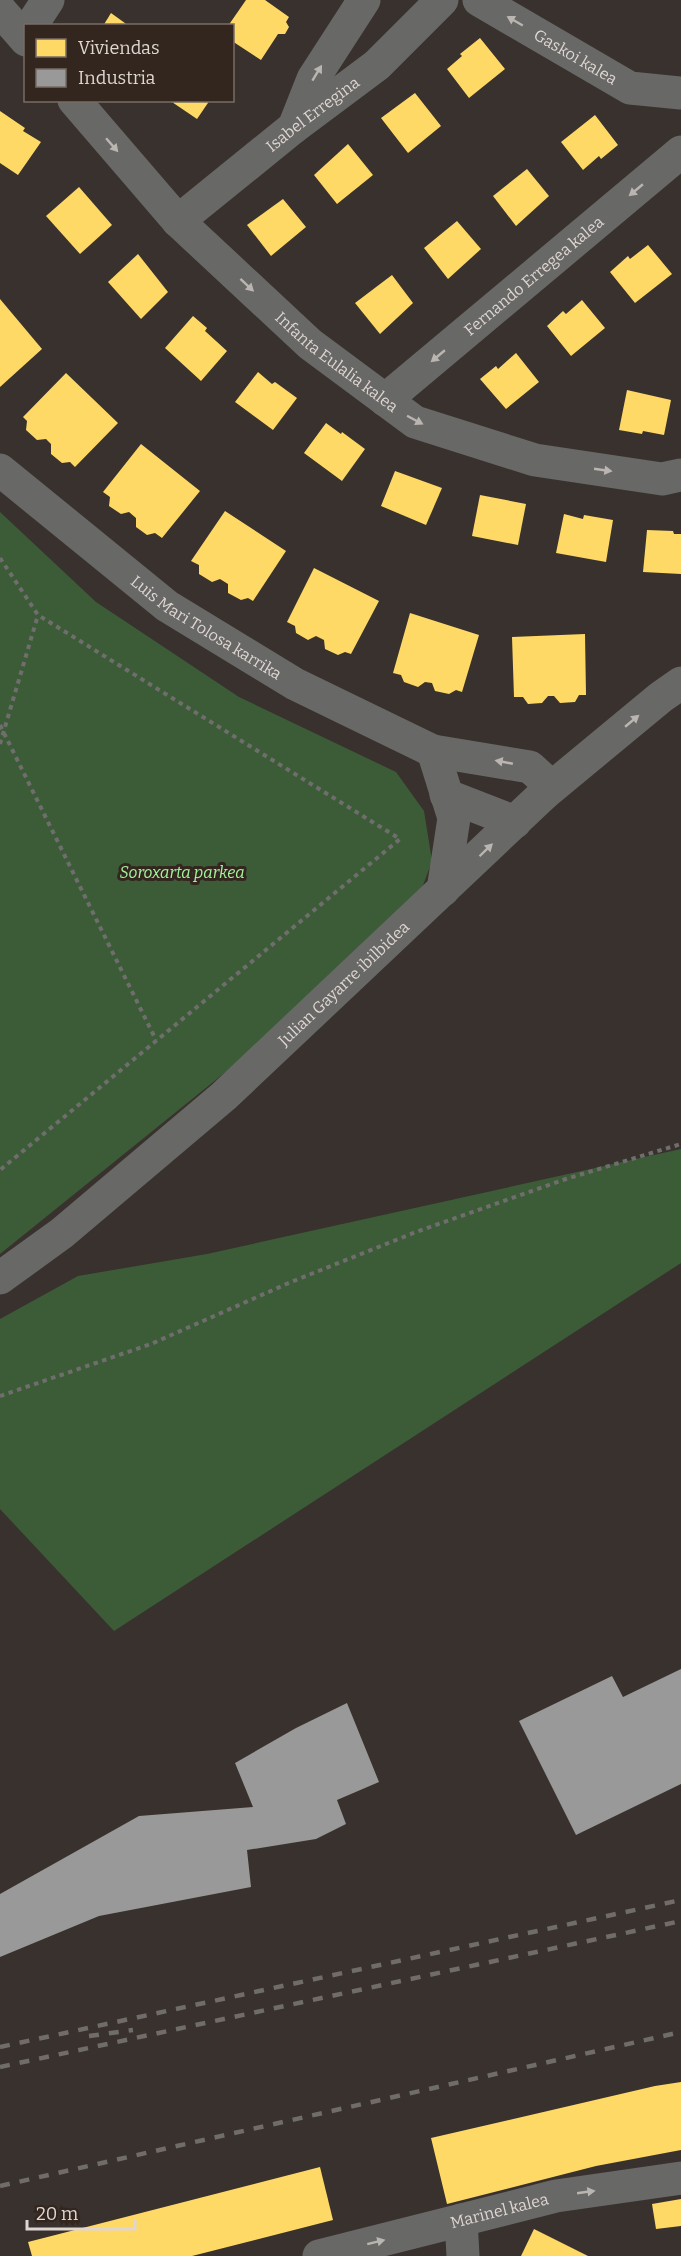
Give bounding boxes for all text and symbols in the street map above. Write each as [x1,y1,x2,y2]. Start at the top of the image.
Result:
one-way arrow [506,16,523,26]
legend [24,24,234,102]
street label: Gaskoi kalea [531,25,621,88]
text: Viviendas [78,37,160,59]
one-way arrow [312,64,322,81]
text: Industria [78,67,156,89]
street label: Isabel Erregina [262,72,363,155]
one-way arrow [105,137,118,152]
one-way arrow [629,183,644,196]
street label: Fernando Erregea kalea [460,211,607,339]
one-way arrow [240,278,254,292]
street label: Infanta Eulalia kalea [272,307,402,416]
one-way arrow [430,349,446,362]
one-way arrow [407,415,424,425]
one-way arrow [593,466,612,475]
street label: Luis Mari Tolosa karrika [127,571,286,683]
one-way arrow [624,715,639,728]
one-way arrow [494,757,513,766]
one-way arrow [478,843,493,857]
park label: Soroxarta parkea [119,863,245,882]
street label: Julian Gayarre ibilbidea [273,917,413,1050]
one-way arrow [577,2187,596,2196]
street label: Marinel kalea [448,2189,551,2232]
scale bar [27,2193,135,2231]
text: 20 m [36,2203,78,2225]
one-way arrow [367,2236,385,2246]

